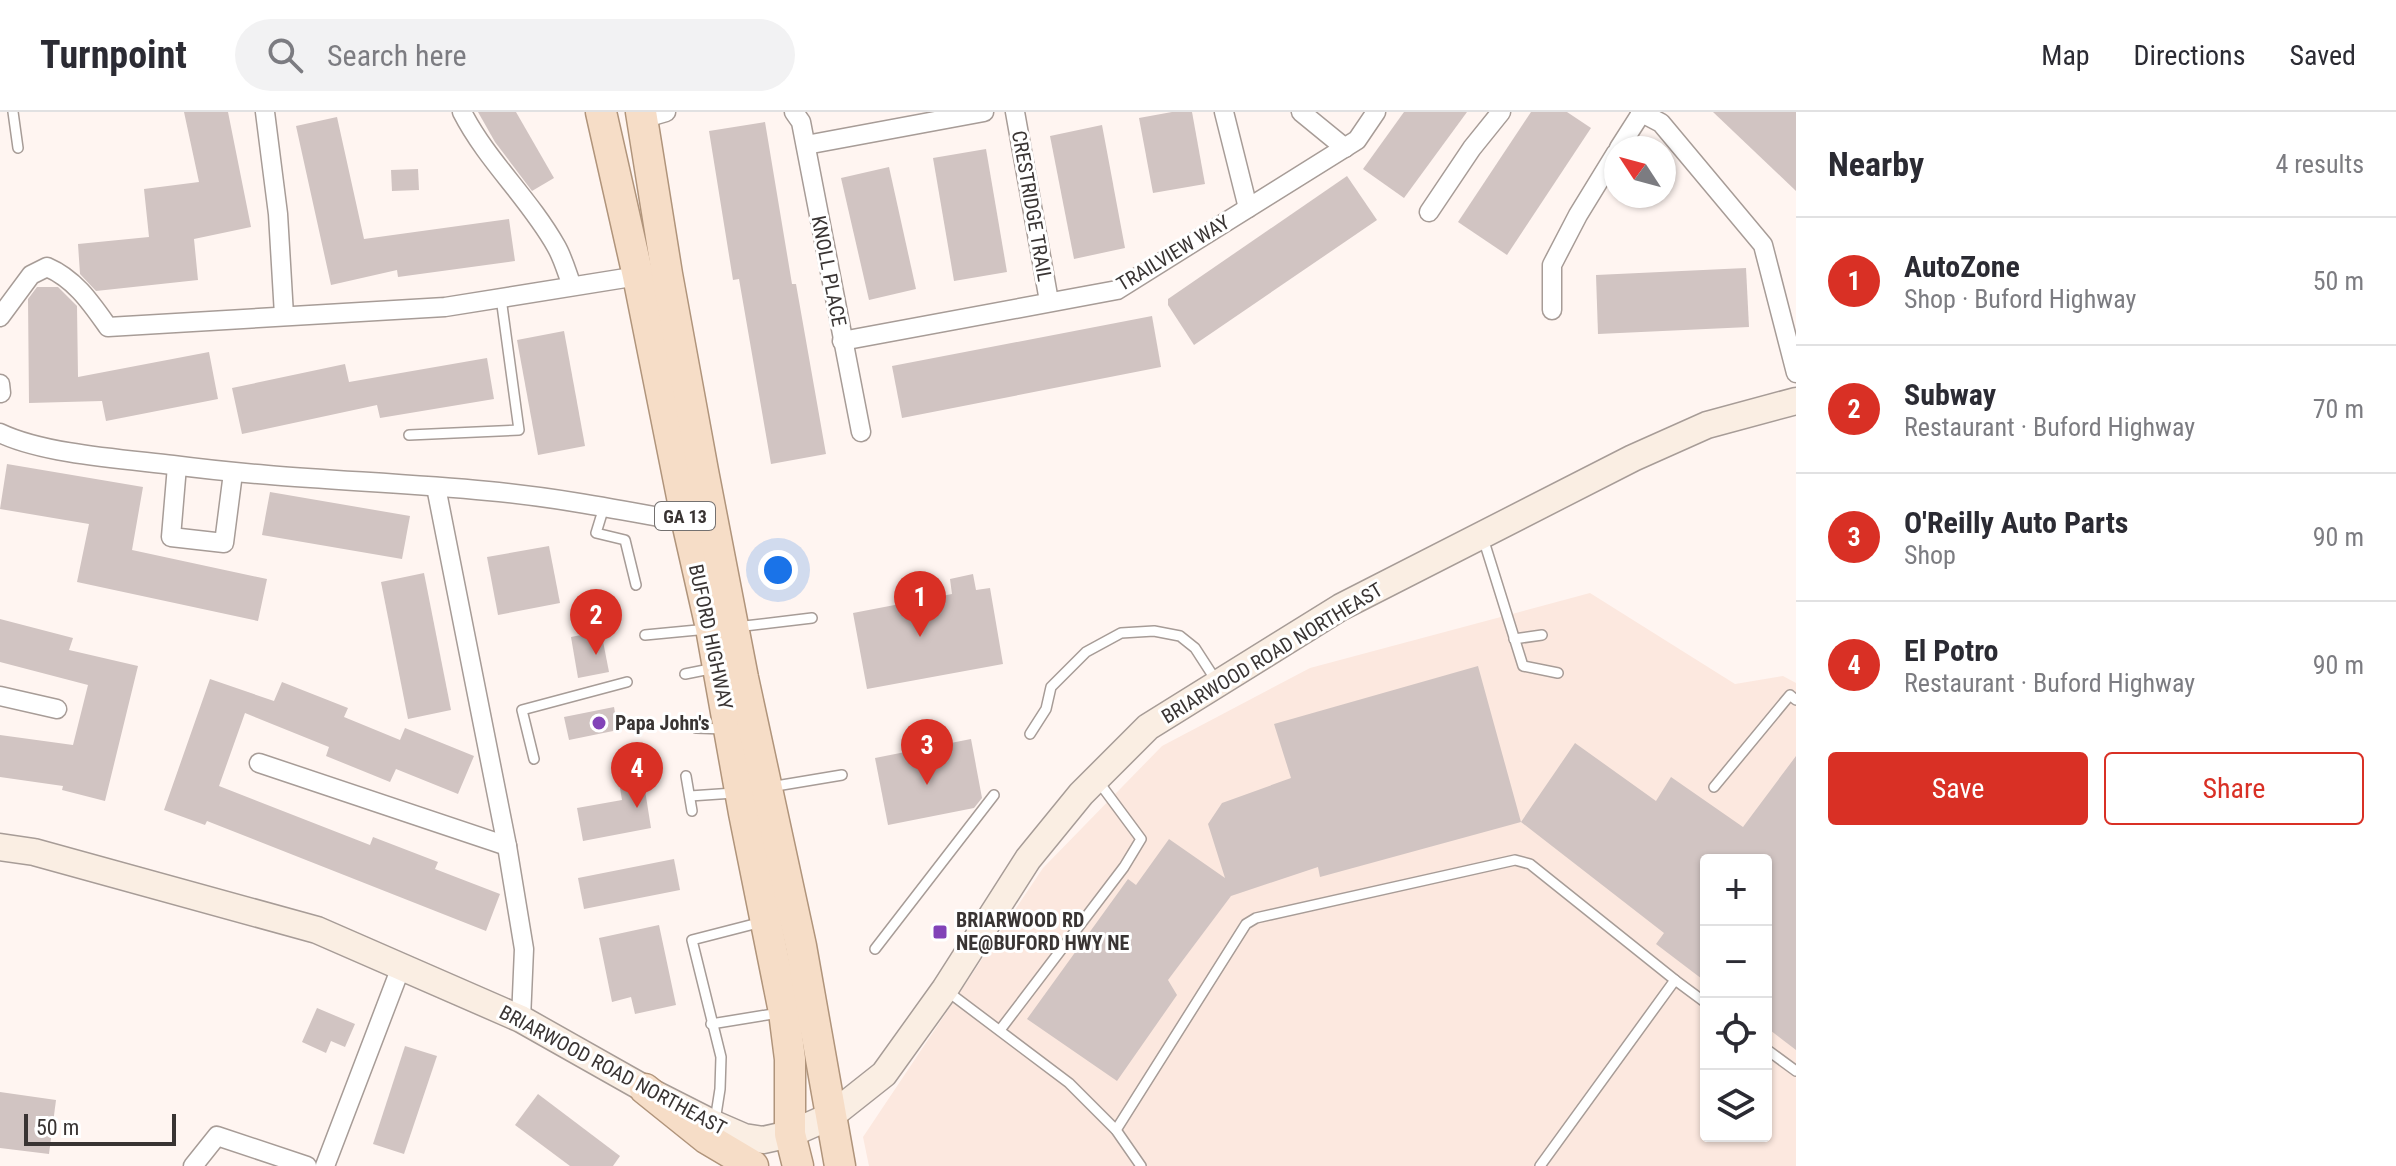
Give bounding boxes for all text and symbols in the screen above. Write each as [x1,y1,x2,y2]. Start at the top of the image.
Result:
search box [235,19,795,91]
text: Turnpoint [40,33,187,77]
icon: search [263,33,307,77]
text: Search here [327,38,467,73]
text: Map [2041,39,2090,72]
text: Directions [2134,39,2245,72]
text: Saved [2289,39,2356,72]
street label: CRESTRIDGE TRAIL [1007,129,1057,283]
north arrow [1604,136,1676,208]
text: Nearby [1828,144,1924,184]
text: 4 results [2275,149,2364,179]
street label: TRAILVIEW WAY [1112,210,1234,296]
street label: KNOLL PLACE [806,214,852,329]
text: AutoZone [1904,249,2020,284]
text: 1 [1847,266,1861,296]
text: 50 m [2313,266,2364,296]
text: Shop · Buford Highway [1904,284,2136,314]
text: Subway [1904,377,1996,412]
text: 2 [1847,394,1861,424]
text: 70 m [2313,394,2364,424]
text: Restaurant · Buford Highway [1904,412,2195,442]
road number: GA 13 [655,502,715,530]
text: O'Reilly Auto Parts [1904,505,2128,540]
text: 3 [1847,522,1861,552]
text: 90 m [2313,522,2364,552]
text: Shop [1904,540,1956,570]
your location [758,550,798,590]
street label: BUFORD HIGHWAY [684,562,738,712]
pin: 1 [894,571,946,637]
street label: BRIARWOOD ROAD NORTHEAST [1157,577,1387,729]
pin: 2 [570,589,622,655]
text: El Potro [1904,633,1999,668]
text: 4 [1847,650,1861,680]
text: 90 m [2313,650,2364,680]
text: Restaurant · Buford Highway [1904,668,2195,698]
place label: Papa John's [615,711,710,735]
marker: Papa John's [590,714,608,732]
pin: 3 [901,719,953,785]
pin: 4 [611,742,663,808]
button: Save [1828,752,2088,825]
button: Share [2104,752,2364,825]
map controls [1700,854,1772,1142]
button: + [1700,854,1772,926]
place label: BRIARWOOD RD NE@BUFORD HWY NE [956,908,1130,955]
marker: BRIARWOOD RD NE@BUFORD HWY NE [931,923,949,941]
button: − [1700,926,1772,998]
button: locate [1700,998,1772,1070]
street label: BRIARWOOD ROAD NORTHEAST [495,1000,731,1140]
button: layers [1700,1070,1772,1142]
scale bar [24,1110,176,1146]
text: 50 m [36,1115,79,1140]

